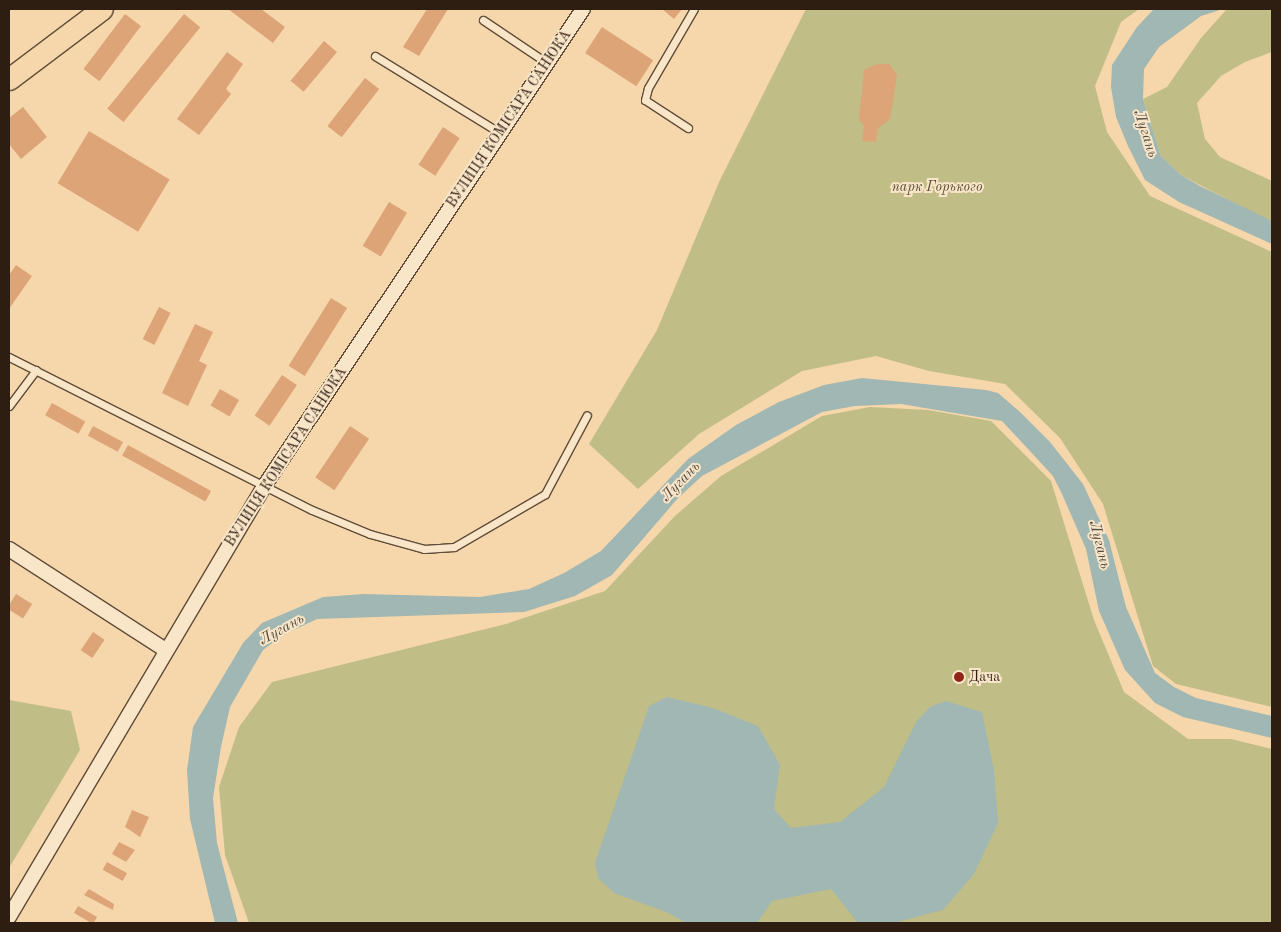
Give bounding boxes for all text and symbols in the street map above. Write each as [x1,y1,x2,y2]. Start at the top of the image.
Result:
street label: ВУЛИЦЯ КОМІСАРА САНЮКА [443,27,575,211]
water label: Лугань [1129,108,1161,160]
park label: парк Горького [892,179,982,195]
street label: ВУЛИЦЯ КОМІСАРА САНЮКА [222,364,350,550]
water label: Лугань [657,458,705,506]
water label: Лугань [1084,519,1114,571]
water label: Лугань [256,610,308,650]
place label: Дача [969,669,1000,685]
marker: Дача [953,671,965,683]

